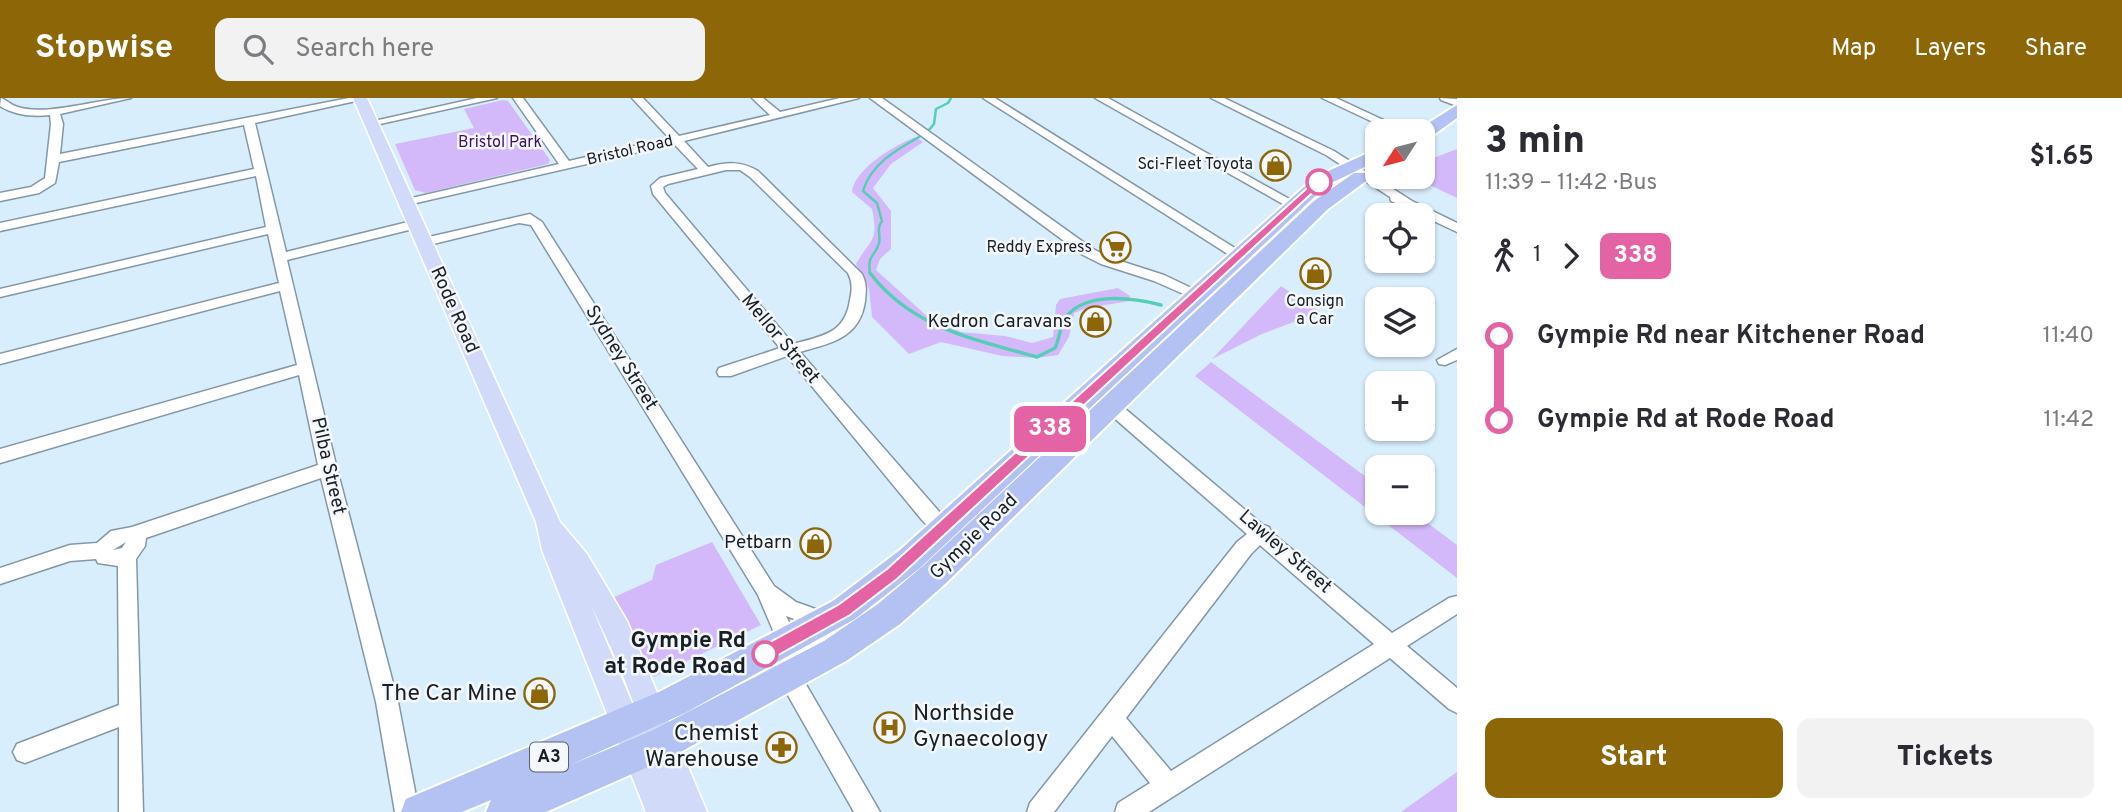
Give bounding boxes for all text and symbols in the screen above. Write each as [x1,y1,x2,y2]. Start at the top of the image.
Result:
search box [215,18,705,81]
text: Stopwise [35,28,173,70]
icon: search [239,30,277,68]
text: Search here [295,33,434,66]
text: Map [1831,34,1876,64]
text: Layers [1914,34,1986,64]
text: Share [2024,34,2087,64]
text: 3 min [1485,118,1585,167]
north arrow [1365,119,1435,189]
map controls [1365,119,1435,525]
street label: Bristol Road [585,131,675,171]
park label: Bristol Park [458,133,542,153]
text: $1.65 [2030,141,2094,174]
shop icon: Sci-Fleet Toyota [1259,148,1293,182]
place label: Sci-Fleet Toyota [1138,155,1253,175]
unlabelled marker [1306,169,1332,195]
text: 11:39 – 11:42 · Bus [1485,169,1657,198]
button: locate [1365,203,1435,273]
supermarket icon: Reddy Express [1098,231,1132,265]
icon: walk [1485,237,1523,275]
icon: forward [1552,237,1590,275]
place label: Reddy Express [986,238,1092,258]
text: 1 [1533,241,1542,270]
text: 338 [1614,241,1657,271]
shop icon: Consign a Car [1298,256,1332,290]
street label: Rode Road [424,263,484,357]
button: layers [1365,287,1435,357]
street label: Mellor Street [735,289,825,389]
place label: Consign a Car [1286,292,1344,330]
street label: Sydney Street [579,301,663,415]
shop icon: Kedron Caravans [1078,305,1112,339]
place label: Kedron Caravans [927,310,1072,334]
text: Gympie Rd near Kitchener Road [1537,320,1925,353]
text: 11:40 [2043,322,2094,351]
button: + [1365,371,1435,441]
text: Gympie Rd at Rode Road [1537,404,1834,437]
line badge: 338 [1010,406,1090,452]
text: 11:42 [2043,406,2094,435]
text: 338 [1028,414,1072,444]
street label: Pilba Street [305,415,351,517]
button: − [1365,455,1435,525]
street label: Gympie Road [925,489,1023,585]
street label: Lawley Street [1233,505,1337,599]
shop icon: Petbarn [798,526,832,560]
place label: Petbarn [724,531,792,555]
place label: Gympie Rd at Rode Road [604,627,746,682]
marker: Gympie Rd at Rode Road [752,641,778,667]
shop icon: The Car Mine [523,677,557,711]
place label: The Car Mine [381,680,517,709]
place label: Northside Gynaecology [913,700,1048,755]
hospital icon: Northside Gynaecology [873,710,907,744]
button: Start [1485,718,1783,798]
button: Tickets [1797,718,2094,798]
place label: Chemist Warehouse [645,720,759,775]
pharmacy icon: Chemist Warehouse [765,730,799,764]
road number: A3 [530,742,568,772]

